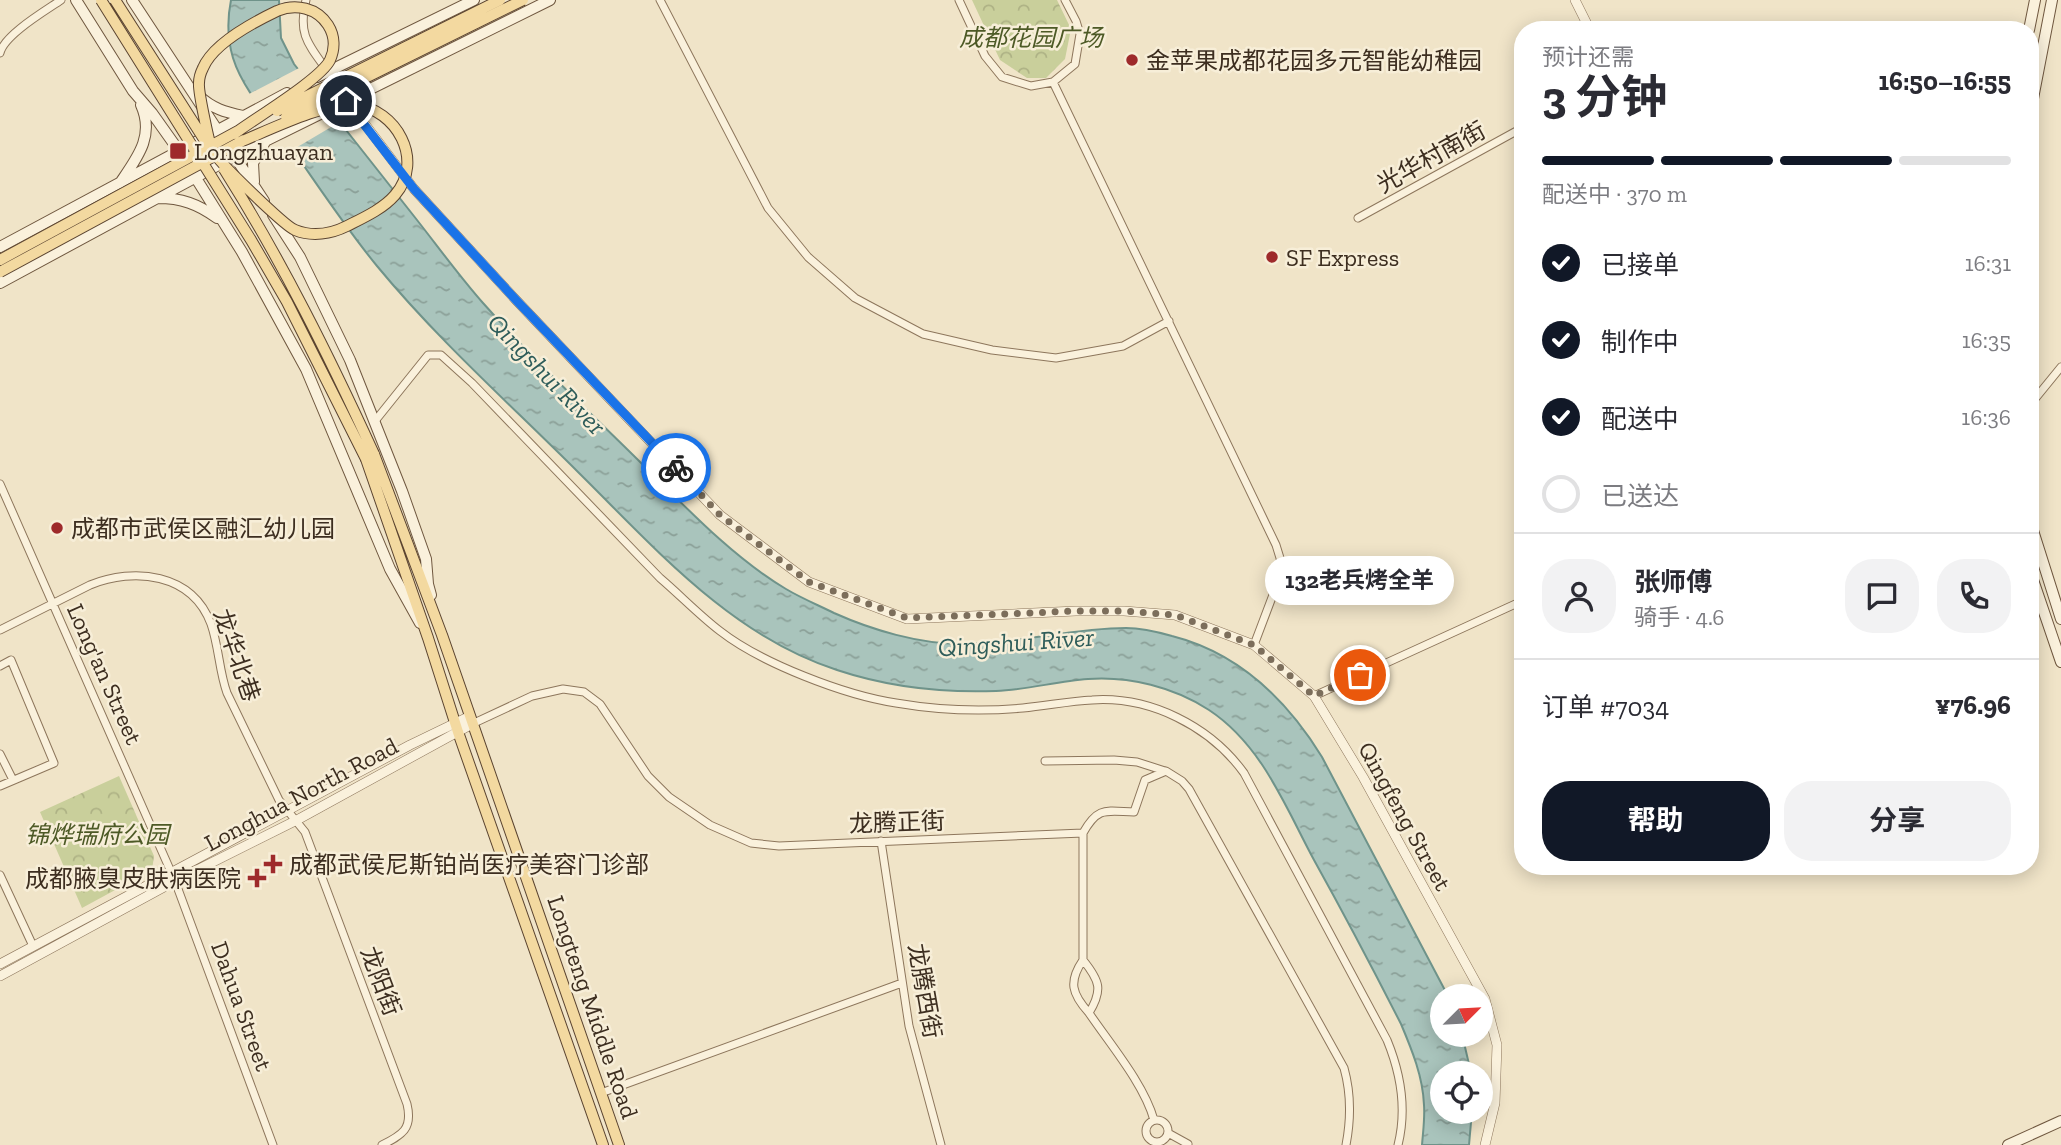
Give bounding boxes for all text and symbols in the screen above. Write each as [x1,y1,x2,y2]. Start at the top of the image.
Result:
park label: 成都花园广场 [959,23,1105,52]
text: 预计还需 [1542,43,1634,71]
place label: 金苹果成都花园多元智能幼稚园 [1146,46,1482,75]
marker: 金苹果成都花园多元智能幼稚园 [1124,52,1140,68]
text: 16:50–16:55 [1878,65,2011,97]
text: 3 分钟 [1542,70,1667,125]
pin [316,71,376,131]
icon: home [327,82,365,120]
street label: 光华村南街 [1371,115,1491,199]
place label: Longzhuayan [194,137,333,166]
marker: Longzhuayan [168,141,188,161]
text: 配送中 · 370 m [1542,180,1687,208]
place label: SF Express [1286,243,1399,272]
icon: check [1542,244,1580,282]
marker: SF Express [1264,249,1280,265]
text: 已接单 [1601,249,1679,281]
text: 16:31 [1965,249,2011,277]
water label: Qingshui River [481,307,613,442]
icon: check [1542,321,1580,359]
text: 制作中 [1601,326,1679,358]
text: 16:35 [1962,326,2011,354]
icon: check [1542,398,1580,436]
text: 配送中 [1601,403,1679,435]
text: 16:36 [1961,403,2011,431]
courier [641,433,711,503]
icon: bike [657,449,695,487]
text: 已送达 [1601,480,1679,512]
place label: 成都市武侯区融汇幼儿园 [71,514,335,543]
marker: 成都市武侯区融汇幼儿园 [49,520,65,536]
callout: 132老兵烤全羊 [1266,556,1454,605]
button: person [1542,559,1616,633]
button: chat [1845,559,1919,633]
button: phone [1937,559,2011,633]
text: 132老兵烤全羊 [1285,566,1434,594]
text: 张师傅 [1634,566,1712,598]
street label: Long'an Street [61,599,149,749]
text: 骑手 · 4.6 [1634,603,1725,631]
street label: 龙华北巷 [208,605,266,705]
water label: Qingshui River [937,621,1095,663]
pin [1330,645,1390,705]
icon: bag [1341,656,1379,694]
text: ¥76.96 [1935,689,2011,721]
text: 订单 #7034 [1542,691,1669,723]
street label: Longhua North Road [199,731,403,857]
street label: Qingfeng Street [1352,737,1458,896]
button: 帮助 [1542,781,1770,861]
button: 分享 [1784,781,2011,861]
street label: 龙腾正街 [849,806,945,838]
park label: 锦烨瑞府公园 [25,820,172,849]
place label: 成都武侯尼斯铂尚医疗美容门诊部 [289,850,649,879]
marker: 成都武侯尼斯铂尚医疗美容门诊部 [263,854,283,874]
place label: 成都腋臭皮肤病医院 [25,864,241,893]
marker: 成都腋臭皮肤病医院 [247,868,267,888]
street label: Longteng Middle Road [541,892,645,1122]
street label: Dahua Street [205,937,279,1075]
street label: 龙腾西街 [902,941,948,1041]
street label: 龙阳街 [355,942,407,1020]
north arrow [1430,984,1493,1046]
map controls [1430,984,1493,1124]
button: locate [1430,1061,1493,1124]

